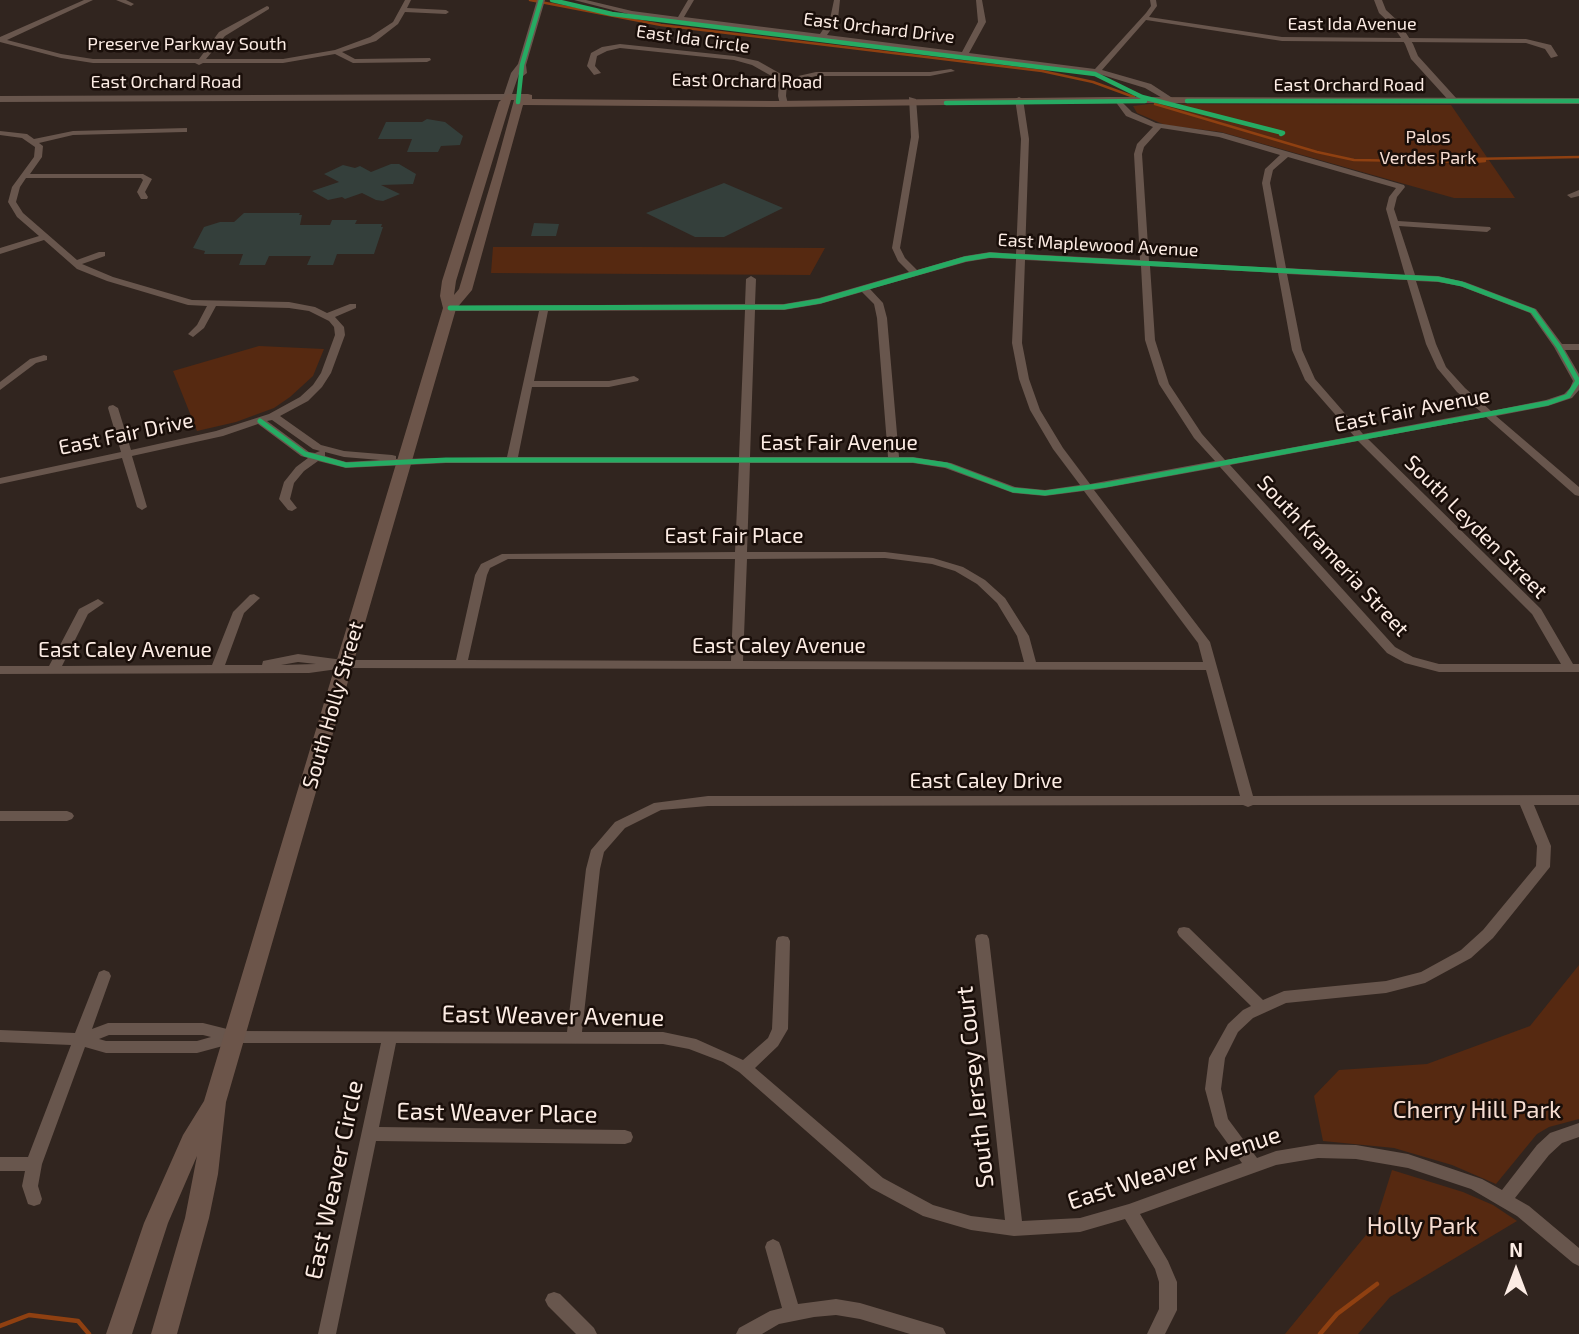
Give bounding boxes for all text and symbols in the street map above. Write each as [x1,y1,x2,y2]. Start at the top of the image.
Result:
street label: East Orchard Drive [802,8,956,48]
street label: East Ida Avenue [1287,13,1417,35]
street label: East Ida Circle [635,20,751,58]
street label: Preserve Parkway South [87,33,287,55]
street label: East Orchard Road [671,69,823,93]
street label: East Orchard Road [91,71,241,93]
street label: East Orchard Road [1274,74,1424,96]
park label: Palos Verdes Park [1380,126,1476,168]
street label: East Maplewood Avenue [997,229,1199,261]
street label: East Fair Avenue [1332,383,1492,437]
street label: East Fair Drive [56,407,196,461]
street label: East Fair Avenue [760,430,918,456]
street label: South Leyden Street [1399,450,1553,604]
street label: South Krameria Street [1252,470,1414,642]
street label: East Fair Place [665,523,803,549]
street label: South Holly Street [297,619,369,791]
street label: East Caley Avenue [692,633,866,659]
street label: East Caley Avenue [38,637,212,663]
street label: East Caley Drive [909,768,1063,794]
street label: South Jersey Court [950,985,1000,1189]
street label: East Weaver Avenue [441,1000,665,1032]
street label: East Weaver Circle [299,1078,369,1282]
park label: Cherry Hill Park [1393,1096,1561,1124]
street label: East Weaver Place [396,1097,598,1129]
street label: East Weaver Avenue [1064,1120,1284,1216]
park label: Holly Park [1367,1212,1477,1240]
north arrow [1481,1236,1551,1306]
text: N [1509,1238,1523,1261]

